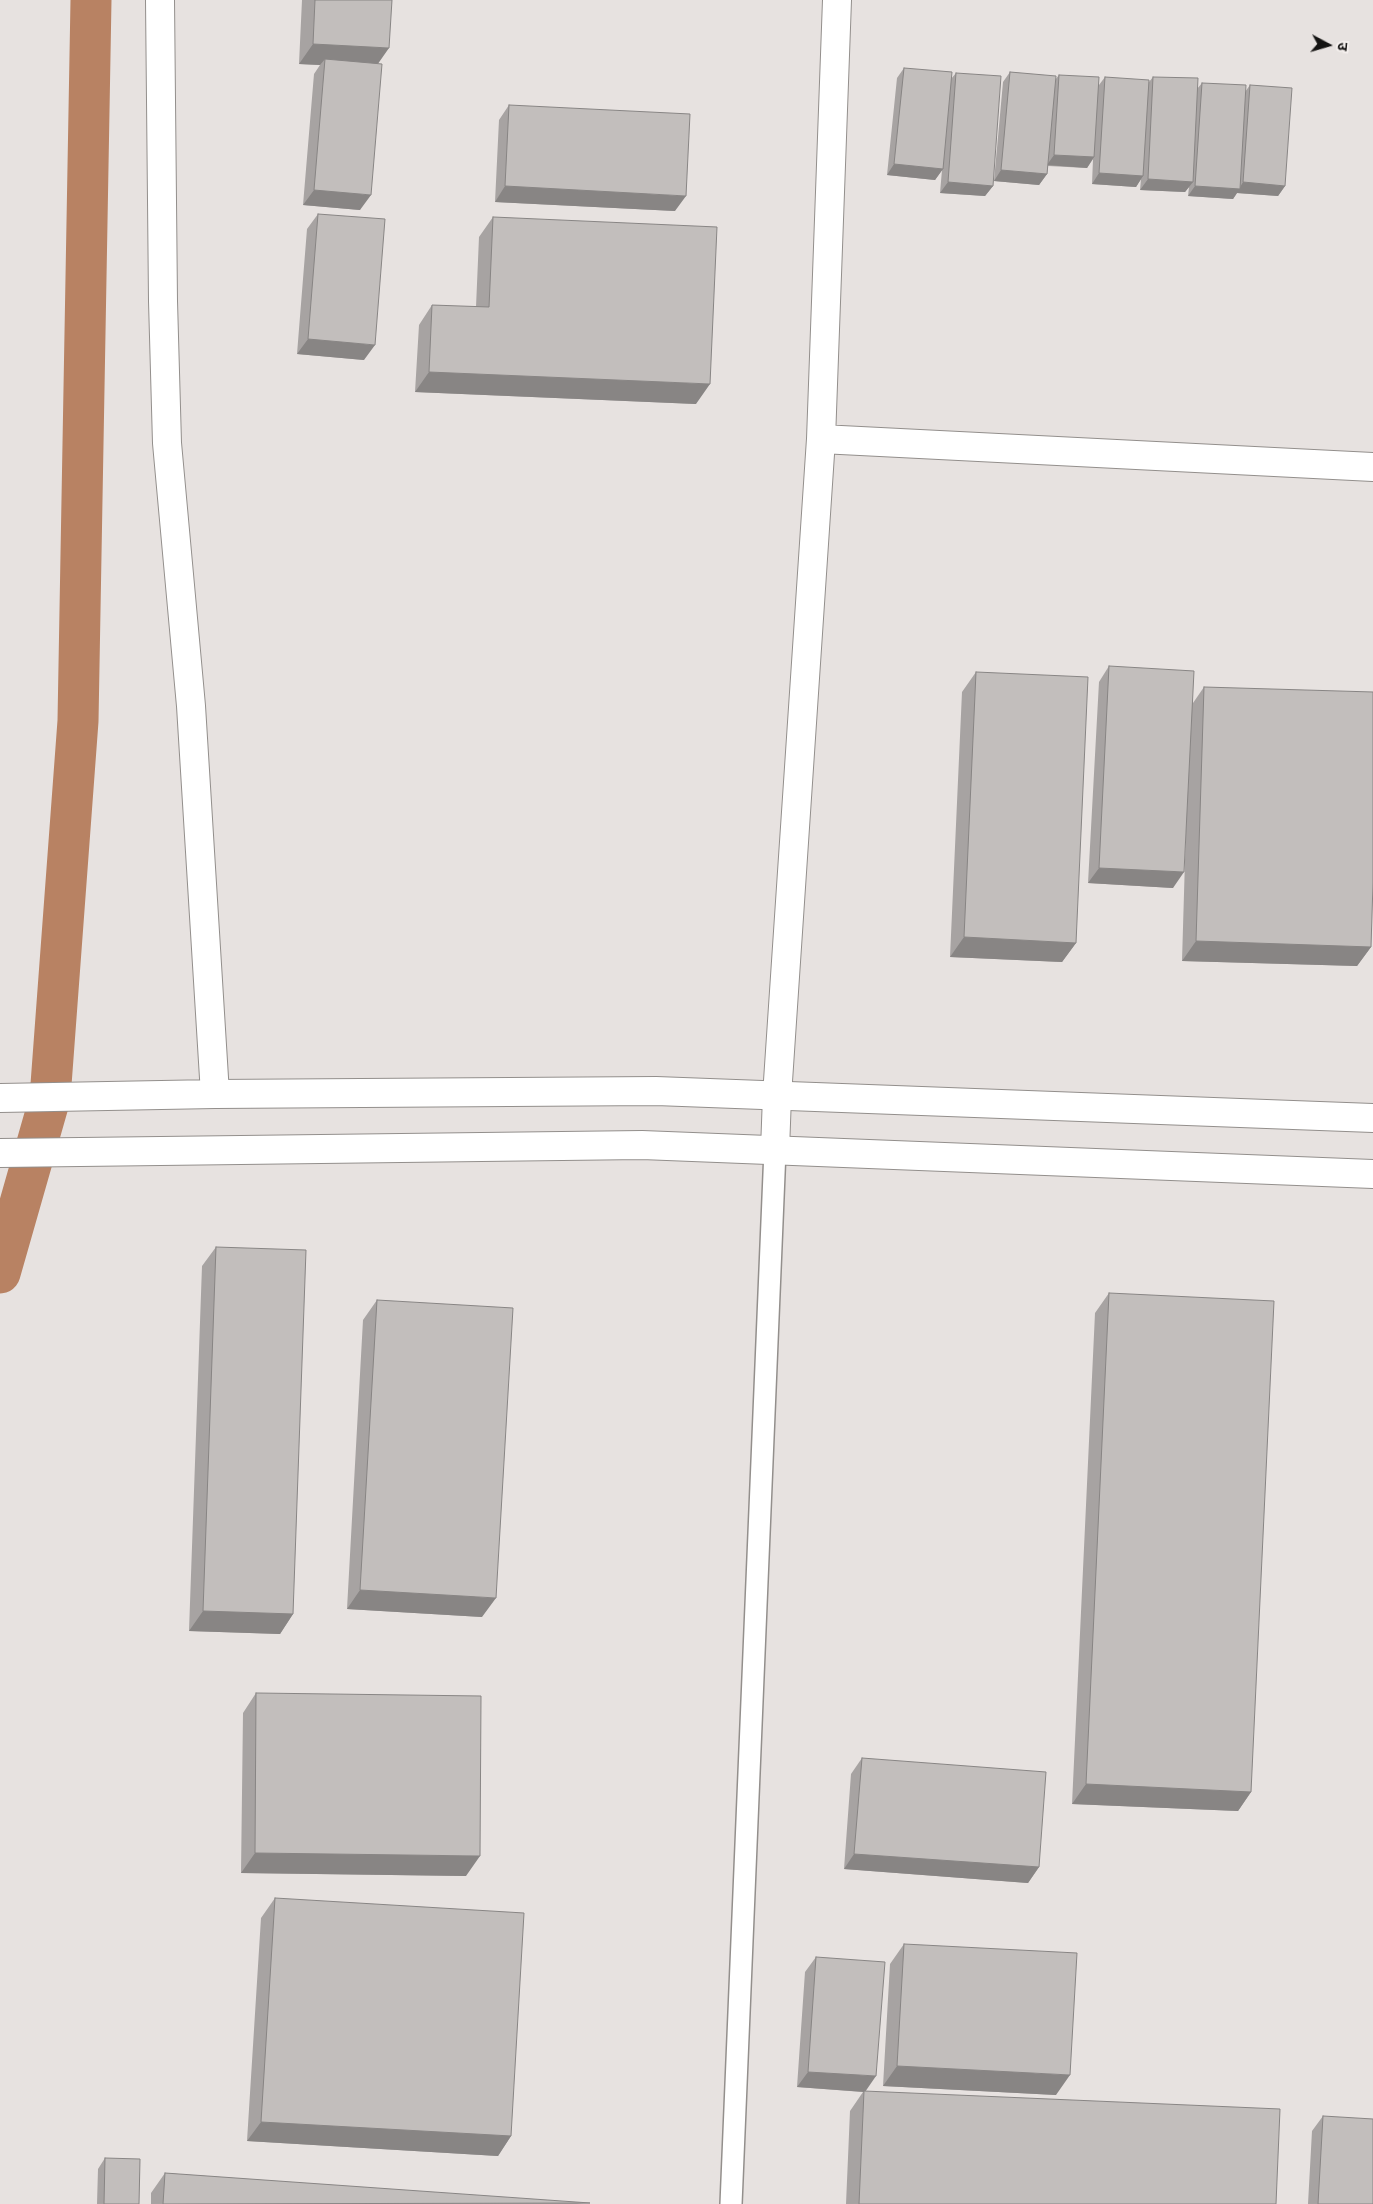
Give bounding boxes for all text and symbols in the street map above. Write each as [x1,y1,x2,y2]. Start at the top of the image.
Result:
north arrow [1303,20,1353,70]
text: उ [1334,42,1353,52]

